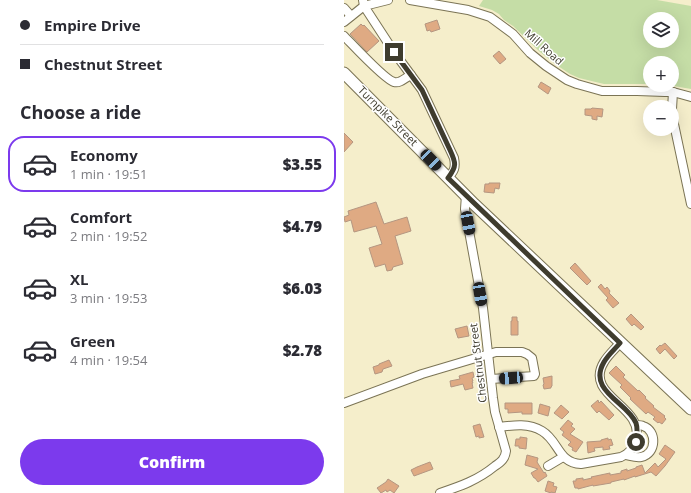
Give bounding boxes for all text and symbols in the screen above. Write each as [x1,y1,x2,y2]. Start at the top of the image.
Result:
map controls [643,12,679,136]
button: layers [643,12,679,48]
text: Empire Drive [44,15,141,35]
street label: Mill Road [522,25,567,68]
route end [385,43,403,61]
text: Chestnut Street [44,54,162,74]
button: + [643,56,679,92]
street label: Turnpike Street [355,82,422,149]
text: Choose a ride [20,100,141,124]
button: − [643,100,679,136]
text: Economy [70,145,138,165]
icon: car [22,146,58,182]
car [418,147,444,173]
text: $3.55 [283,154,322,174]
text: 1 min · 19:51 [70,165,147,183]
text: Comfort [70,207,132,227]
icon: car [22,208,58,244]
car [460,210,476,236]
text: $4.79 [283,216,322,236]
text: 2 min · 19:52 [70,227,147,245]
text: XL [70,269,88,289]
icon: car [22,270,58,306]
text: $6.03 [283,278,322,298]
car [472,281,488,307]
text: 3 min · 19:53 [70,289,147,307]
street label: Chestnut Street [465,322,490,404]
text: Green [70,331,115,351]
icon: car [22,332,58,368]
text: $2.78 [283,340,322,360]
text: 4 min · 19:54 [70,351,147,369]
car [499,371,523,385]
route start [627,433,645,451]
button: Confirm [20,439,324,485]

